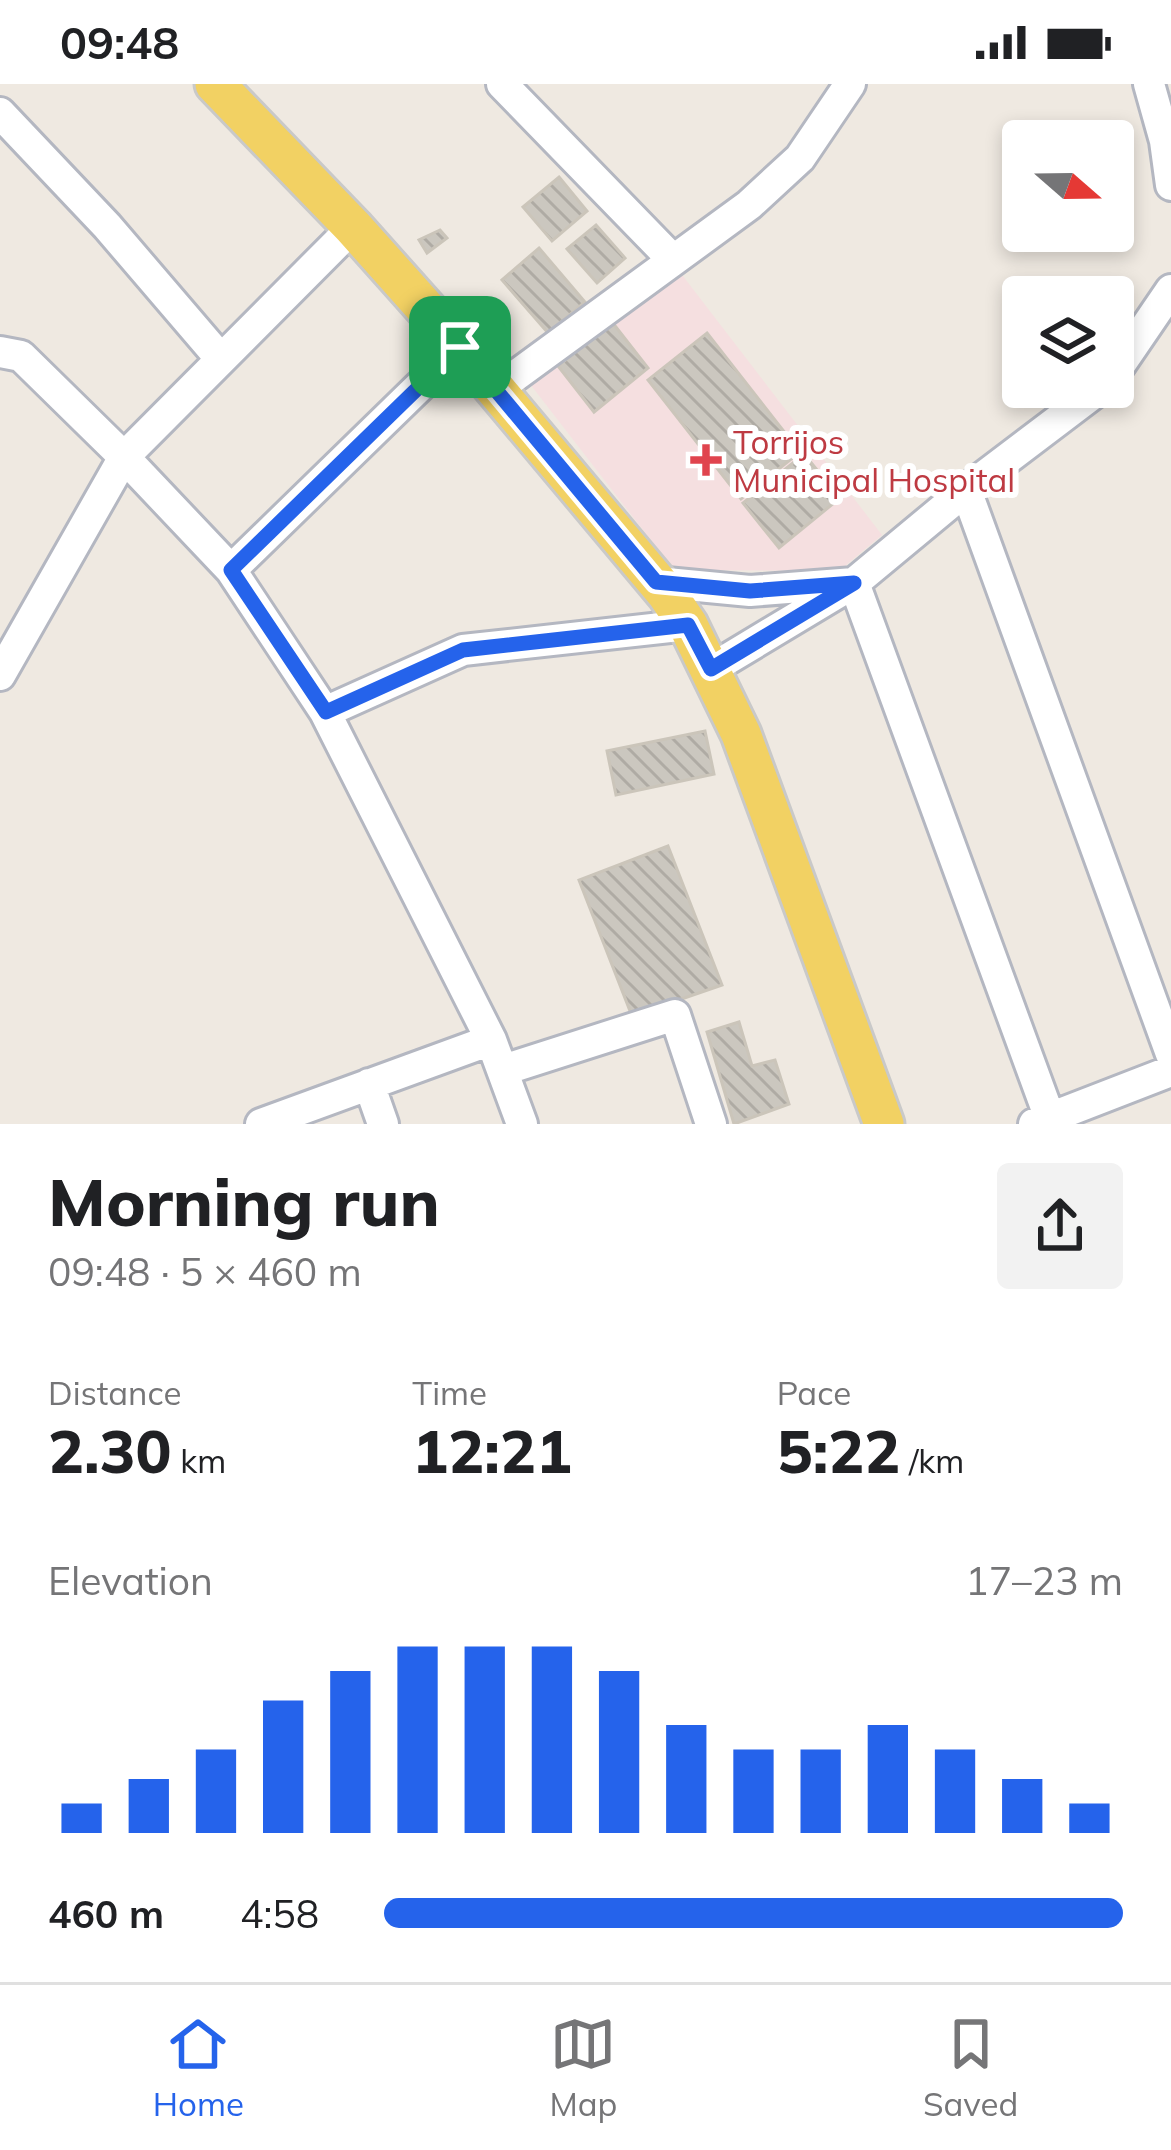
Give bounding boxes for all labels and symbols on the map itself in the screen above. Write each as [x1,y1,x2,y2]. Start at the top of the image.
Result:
north arrow [1002,120,1134,252]
pin [409,296,511,398]
place label: Torrijos Municipal Hospital [733,421,1015,500]
marker: Torrijos Municipal Hospital [690,444,722,476]

